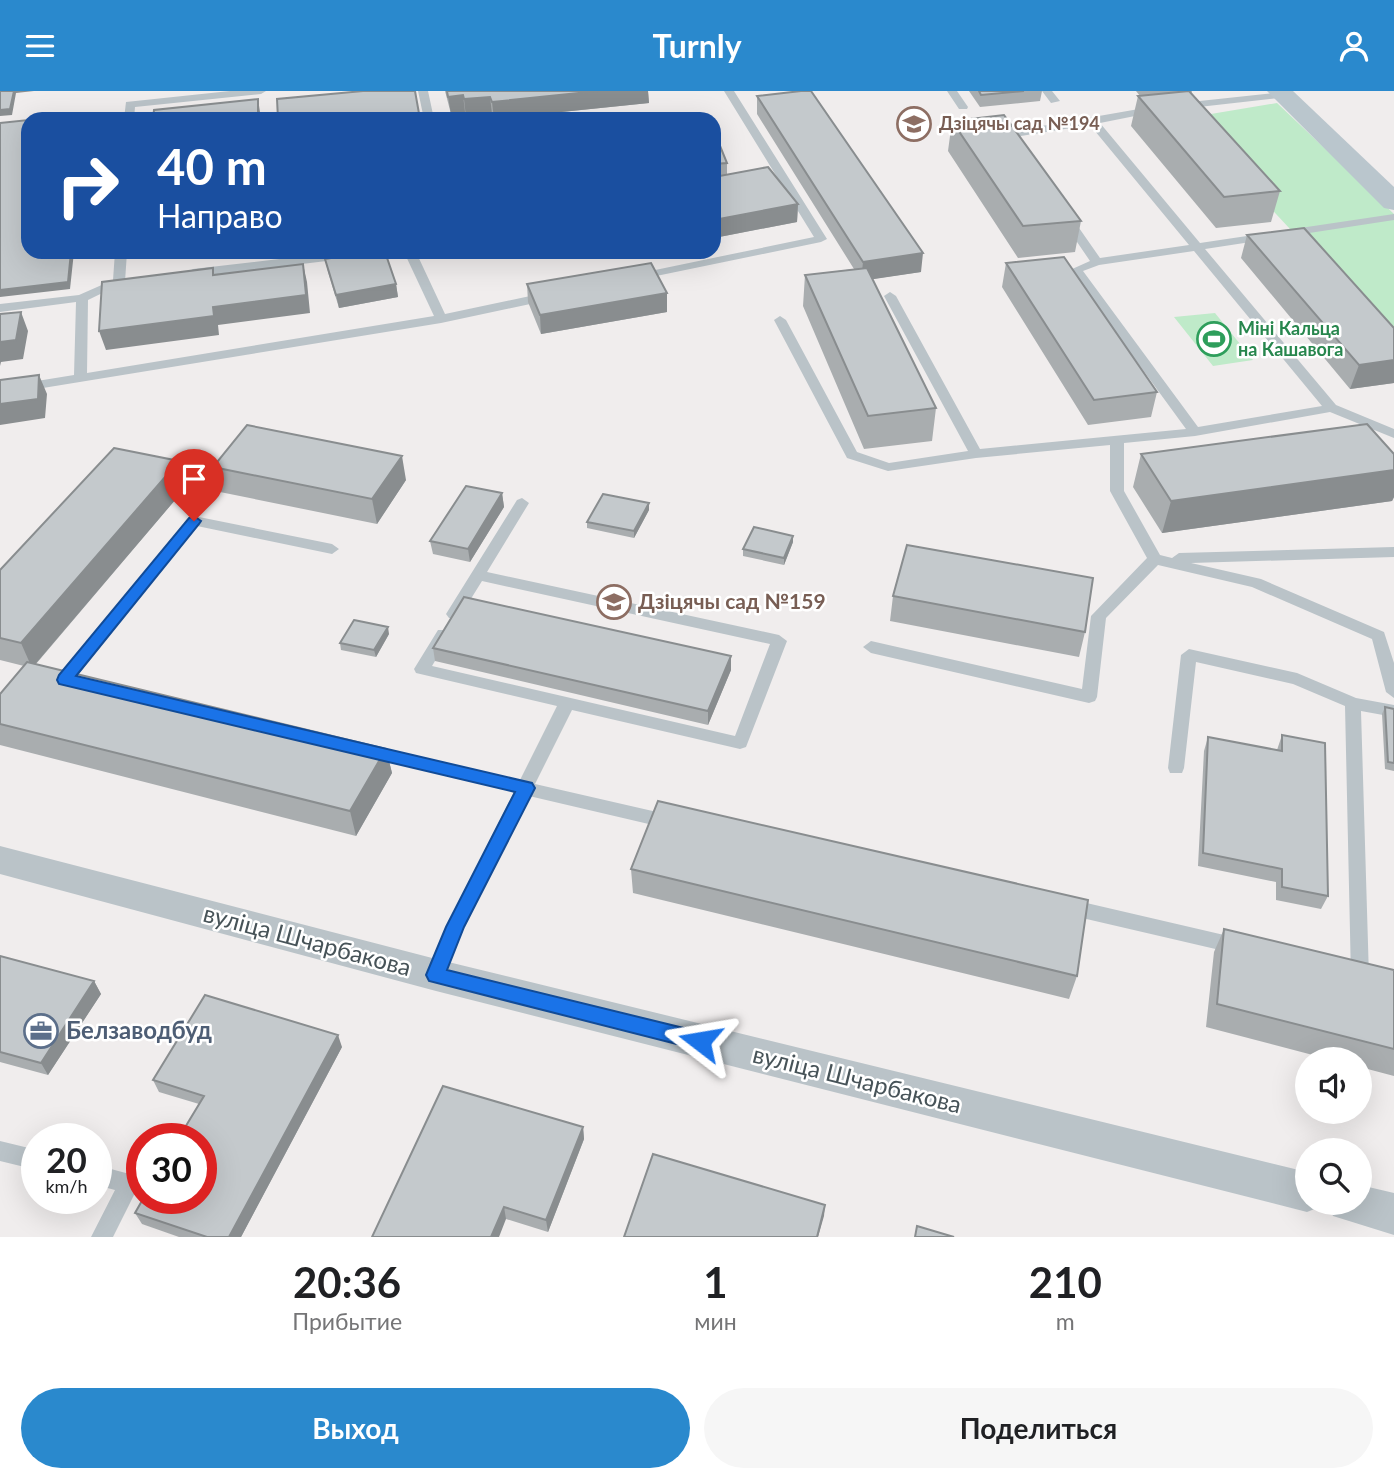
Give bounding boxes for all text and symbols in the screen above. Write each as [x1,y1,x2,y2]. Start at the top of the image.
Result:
text: Turnly [652,26,742,65]
icon: menu [21,27,59,65]
icon: person [1335,27,1373,65]
school or university icon: Дзіцячы сад №194 [895,105,933,143]
place label: Дзіцячы сад №194 [939,112,1100,134]
text: 40 m [157,137,267,195]
icon: right [42,140,133,231]
text: Направо [157,196,283,235]
place label: Міні Кальца на Кашавога [1238,317,1343,360]
sports icon: Міні Кальца на Кашавога [1195,320,1233,358]
pin [164,449,224,521]
icon: arrive [175,460,213,498]
school or university icon: Дзіцячы сад №159 [595,583,633,621]
place label: Дзіцячы сад №159 [638,588,826,613]
street label: вуліца Шчарбакова [200,898,414,981]
position arrow [663,1004,737,1078]
office icon: Белзаводбуд [22,1012,60,1050]
place label: Белзаводбуд [66,1015,212,1044]
street label: вуліца Шчарбакова [750,1039,965,1118]
map controls [1295,1047,1372,1215]
button: sound [1295,1047,1372,1124]
speed limit sign: 30 [126,1123,217,1214]
text: 20 [46,1138,87,1180]
button: search [1295,1138,1372,1215]
text: km/h [45,1175,88,1197]
text: 20:36 [293,1257,401,1307]
text: 1 [703,1257,728,1307]
text: 210 [1029,1257,1102,1307]
text: Прибытие [292,1307,402,1335]
text: мин [694,1307,737,1335]
text: m [1056,1307,1075,1335]
button: Выход [21,1388,690,1468]
button: Поделиться [704,1388,1373,1468]

